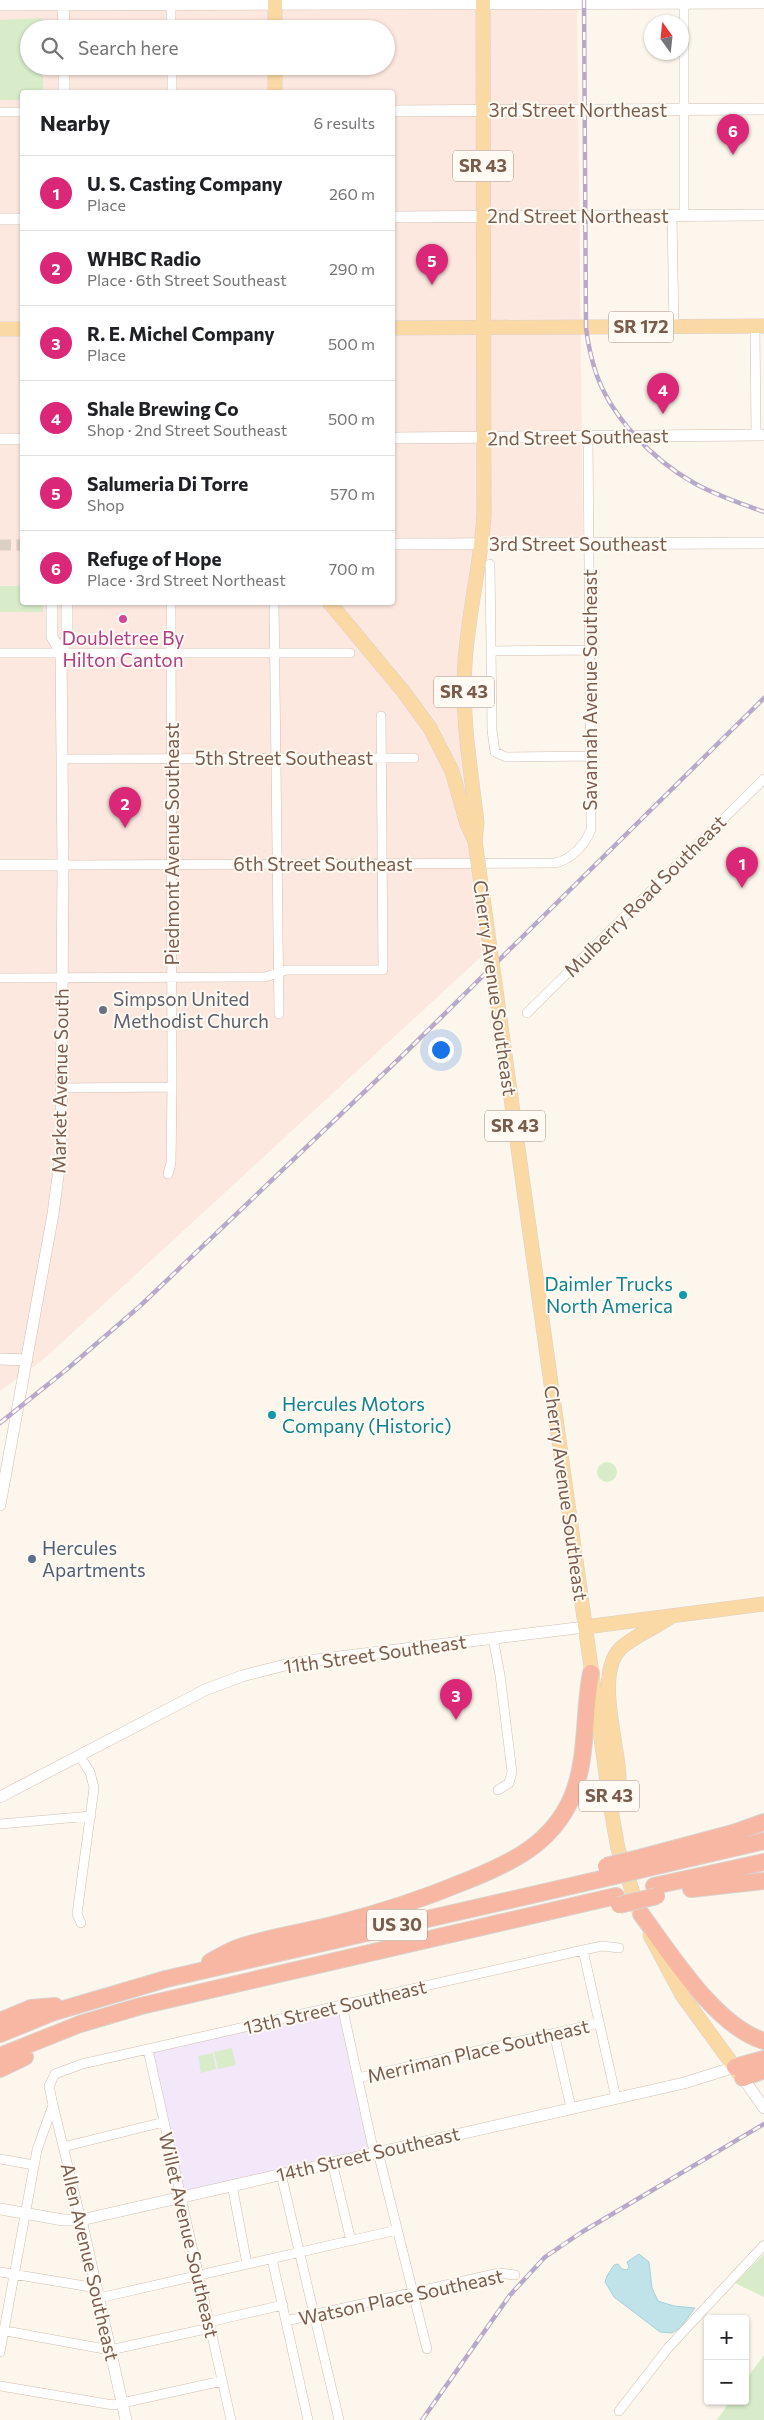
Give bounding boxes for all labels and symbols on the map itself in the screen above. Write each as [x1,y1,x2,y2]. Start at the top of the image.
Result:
north arrow [644,15,689,60]
street label: 3rd Street Northeast [489,98,667,121]
pin: 6 [717,114,749,155]
road number: SR 43 [453,150,513,182]
street label: 2nd Street Northeast [487,204,669,227]
pin: 5 [416,244,448,285]
road number: SR 172 [608,312,674,342]
pin: 4 [647,373,679,414]
street label: 2nd Street Southeast [487,423,669,450]
street label: 3rd Street Southeast [489,532,667,555]
street label: Savannah Avenue Southeast [578,569,601,811]
marker: Doubletree By Hilton Canton [117,613,129,625]
place label: Doubletree By Hilton Canton [62,626,184,671]
road number: SR 43 [434,676,494,708]
street label: Piedmont Avenue Southeast [160,722,183,966]
street label: 5th Street Southeast [195,746,374,769]
pin: 2 [109,787,141,828]
street label: Mulberry Road Southeast [559,810,731,981]
pin: 1 [726,847,758,888]
street label: 6th Street Southeast [233,852,413,875]
street label: Cherry Avenue Southeast [469,879,522,1098]
place label: Simpson United Methodist Church [113,987,269,1032]
street label: Market Avenue South [46,988,73,1174]
marker: Simpson United Methodist Church [97,1004,109,1016]
your location [428,1037,454,1063]
road number: SR 43 [485,1110,545,1142]
place label: Daimler Trucks North America [544,1272,673,1317]
marker: Daimler Trucks North America [677,1289,689,1301]
street label: Cherry Avenue Southeast [540,1384,593,1603]
place label: Hercules Motors Company (Historic) [282,1392,451,1437]
marker: Hercules Motors Company (Historic) [266,1409,278,1421]
place label: Hercules Apartments [42,1536,146,1581]
marker: Hercules Apartments [26,1553,38,1565]
street label: 11th Street Southeast [282,1629,468,1678]
pin: 3 [440,1679,472,1720]
road number: SR 43 [579,1780,639,1812]
road number: US 30 [367,1910,427,1940]
street label: 13th Street Southeast [241,1974,429,2039]
street label: Merriman Place Southeast [365,2014,591,2087]
street label: 14th Street Southeast [274,2121,462,2186]
street label: Willet Avenue Southeast [155,2130,224,2340]
street label: Allen Avenue Southeast [57,2161,125,2363]
street label: Watson Place Southeast [297,2264,505,2329]

